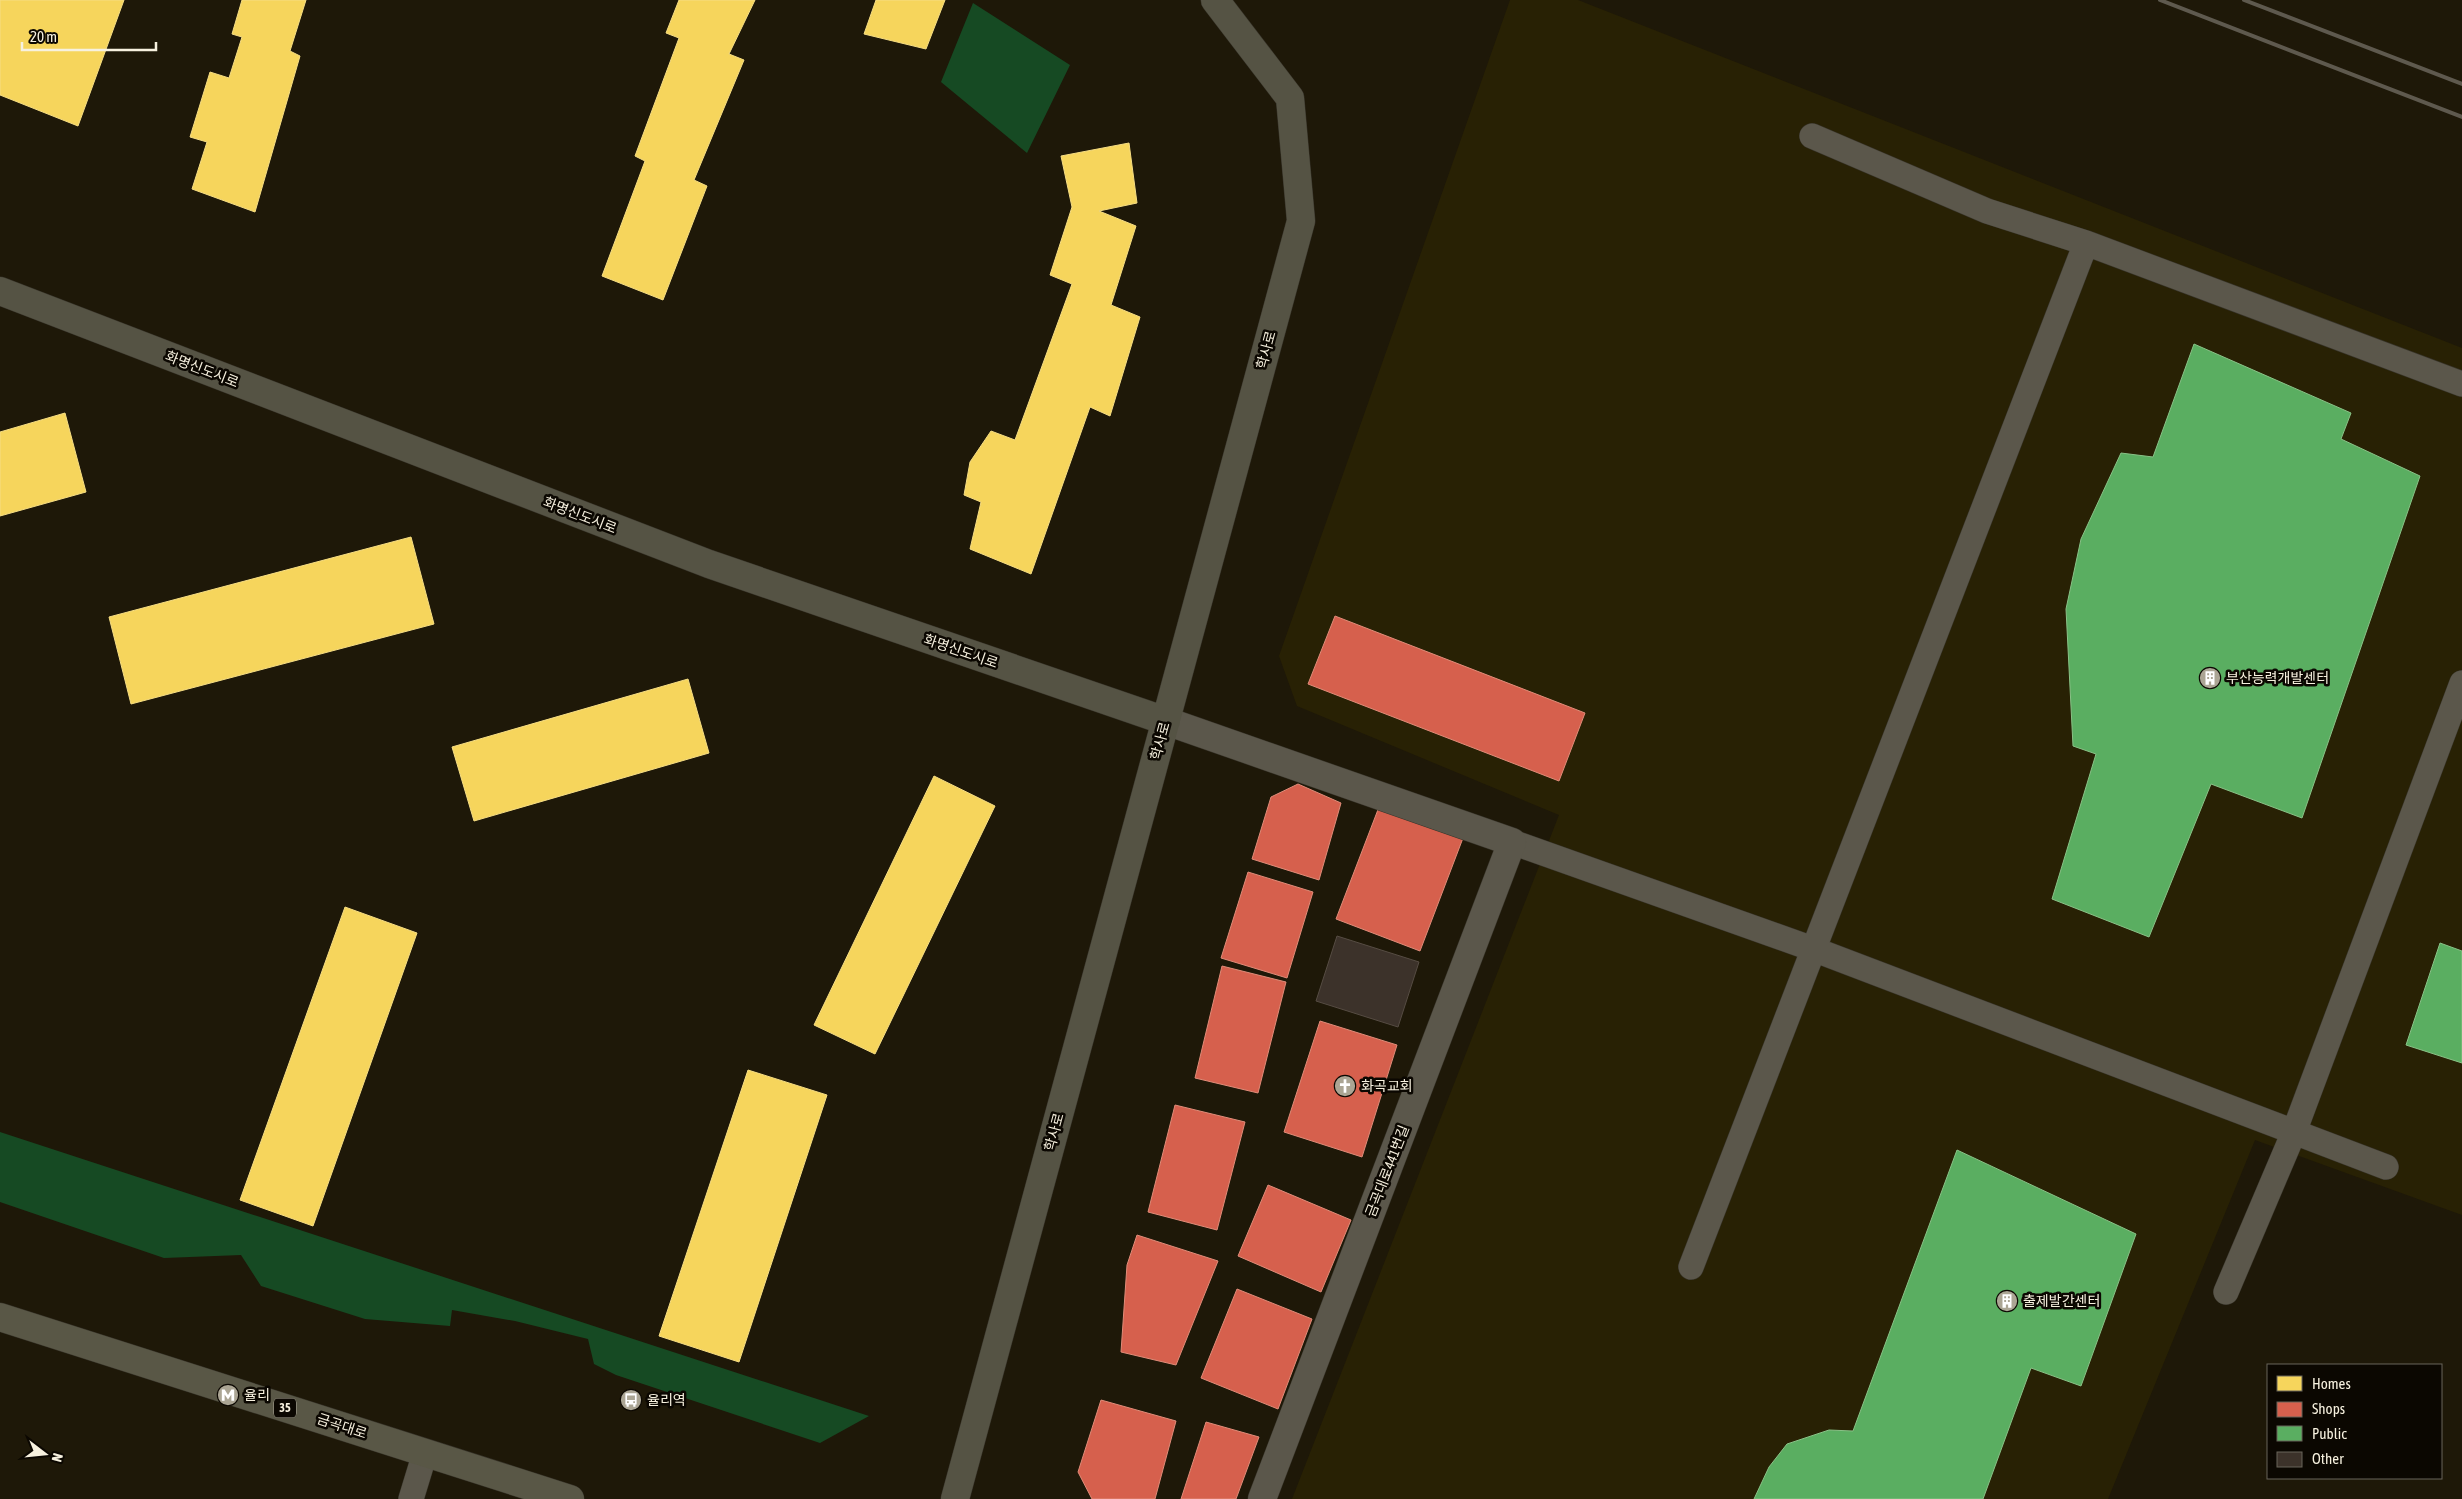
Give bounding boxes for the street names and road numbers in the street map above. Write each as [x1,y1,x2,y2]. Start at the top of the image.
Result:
street label: 학사로 [1253,329,1279,371]
street label: 화명신도시로 [163,348,241,390]
street label: 화명신도시로 [541,494,619,536]
street label: 화명신도시로 [922,631,1000,671]
street label: 학사로 [1147,720,1173,762]
street label: 학사로 [1041,1111,1067,1153]
street label: 금곡대로441번길 [1362,1123,1412,1219]
road number: 35 [274,1399,296,1418]
street label: 금곡대로 [315,1410,369,1442]

